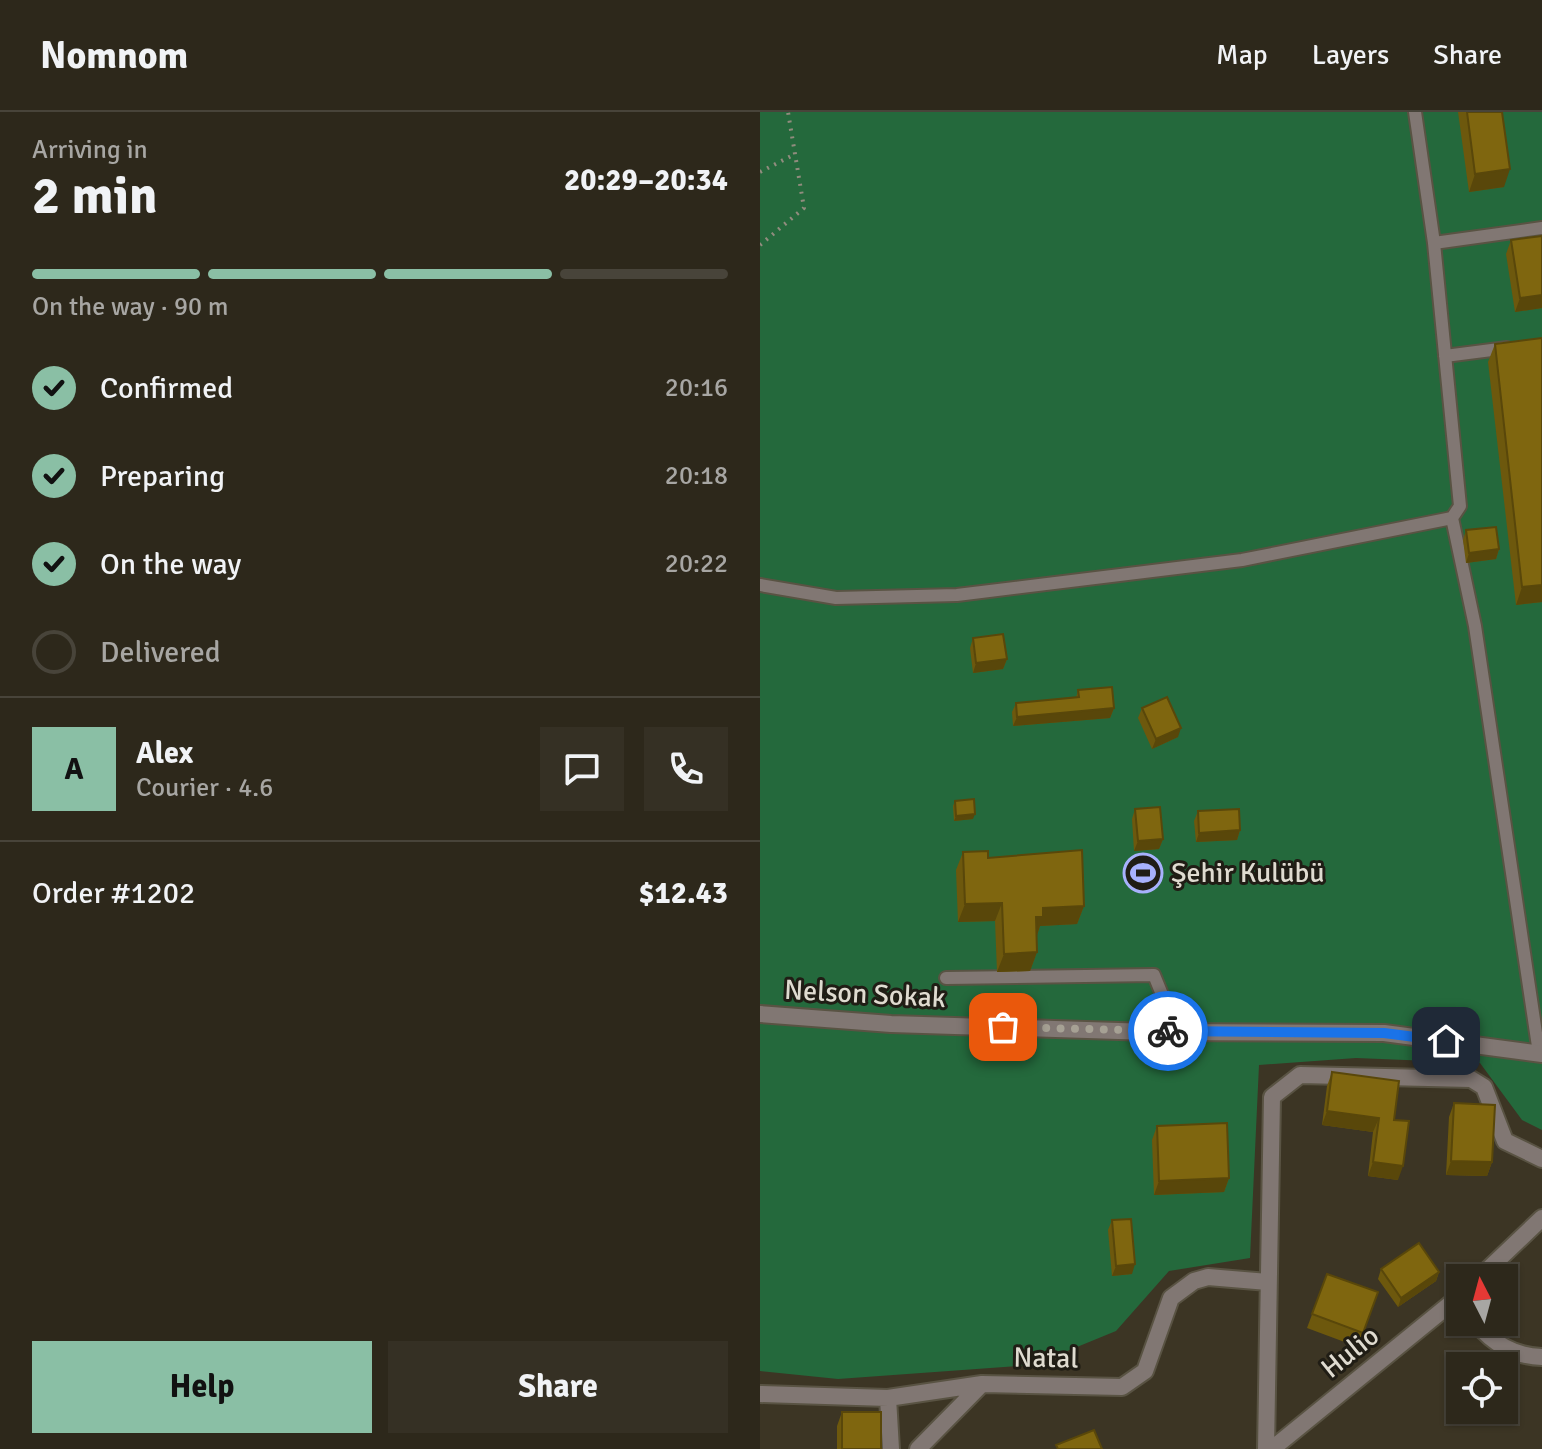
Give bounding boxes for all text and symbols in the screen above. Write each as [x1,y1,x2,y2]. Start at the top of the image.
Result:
text: Nomnom [40,32,188,79]
text: Map [1216,38,1268,72]
text: Layers [1312,38,1389,72]
text: Share [1433,38,1502,72]
text: Arriving in [32,134,148,166]
text: 20:29–20:34 [564,162,728,199]
text: 2 min [32,164,158,228]
text: On the way · 90 m [32,291,228,323]
icon: check [32,366,76,410]
text: Confirmed [100,370,233,407]
text: 20:16 [665,372,728,404]
icon: check [32,454,76,498]
text: Preparing [100,458,225,495]
text: 20:18 [665,460,728,492]
icon: check [32,542,76,586]
text: On the way [100,546,241,583]
text: 20:22 [665,548,728,580]
text: Delivered [100,634,221,671]
button: chat [540,727,624,811]
button: phone [644,727,728,811]
text: Alex [136,735,193,772]
text: A [64,751,84,788]
text: Courier · 4.6 [136,772,273,804]
sports icon: Şehir Kulübü [1122,852,1164,894]
place label: Şehir Kulübü [1171,856,1325,890]
text: Order #1202 [32,875,195,912]
text: $12.43 [638,875,728,912]
street label: Nelson Sokak [783,973,947,1015]
courier [1128,991,1208,1071]
pin [969,993,1037,1061]
icon: bag [981,1005,1025,1049]
pin [1412,1007,1480,1075]
icon: bike [1146,1009,1190,1053]
icon: home [1424,1019,1468,1063]
north arrow [1446,1264,1518,1336]
map controls [1446,1264,1518,1424]
street label: Hulio [1314,1319,1386,1385]
street label: Natal [1013,1340,1079,1376]
button: Help [32,1341,372,1433]
button: Share [388,1341,728,1433]
button: locate [1446,1352,1518,1424]

